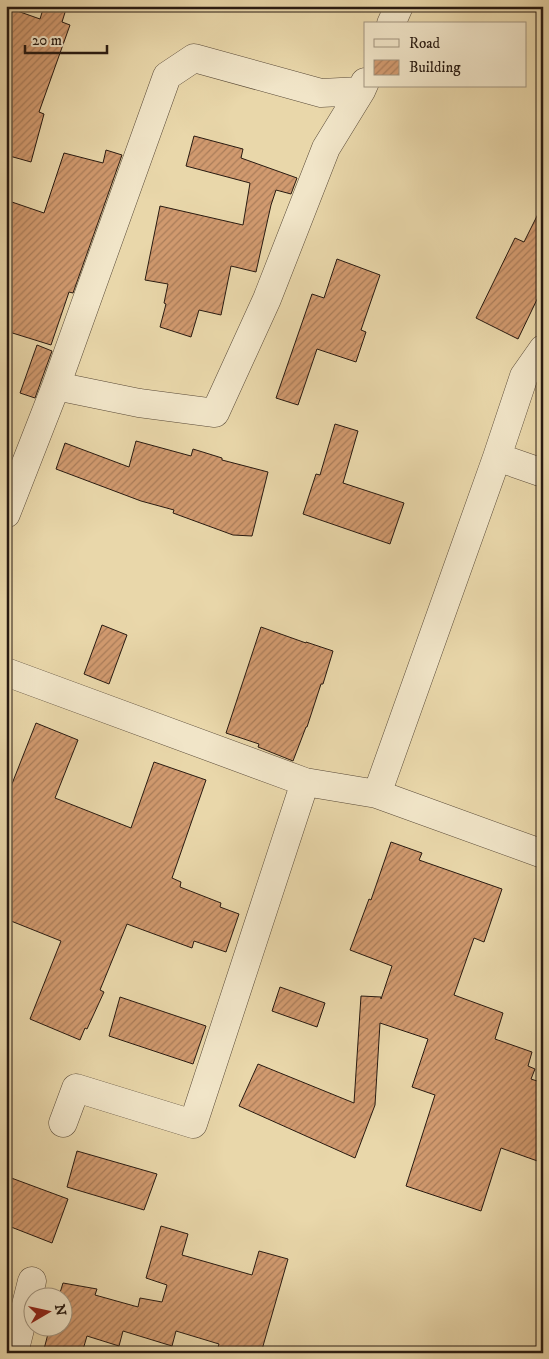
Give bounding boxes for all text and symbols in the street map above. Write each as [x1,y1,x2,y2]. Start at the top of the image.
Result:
scale bar [25,22,108,54]
legend [364,22,526,88]
text: 20 m [32,31,62,50]
text: Road [409,34,441,53]
text: Building [409,58,461,77]
north arrow [22,1286,72,1336]
text: N [50,1303,70,1318]

